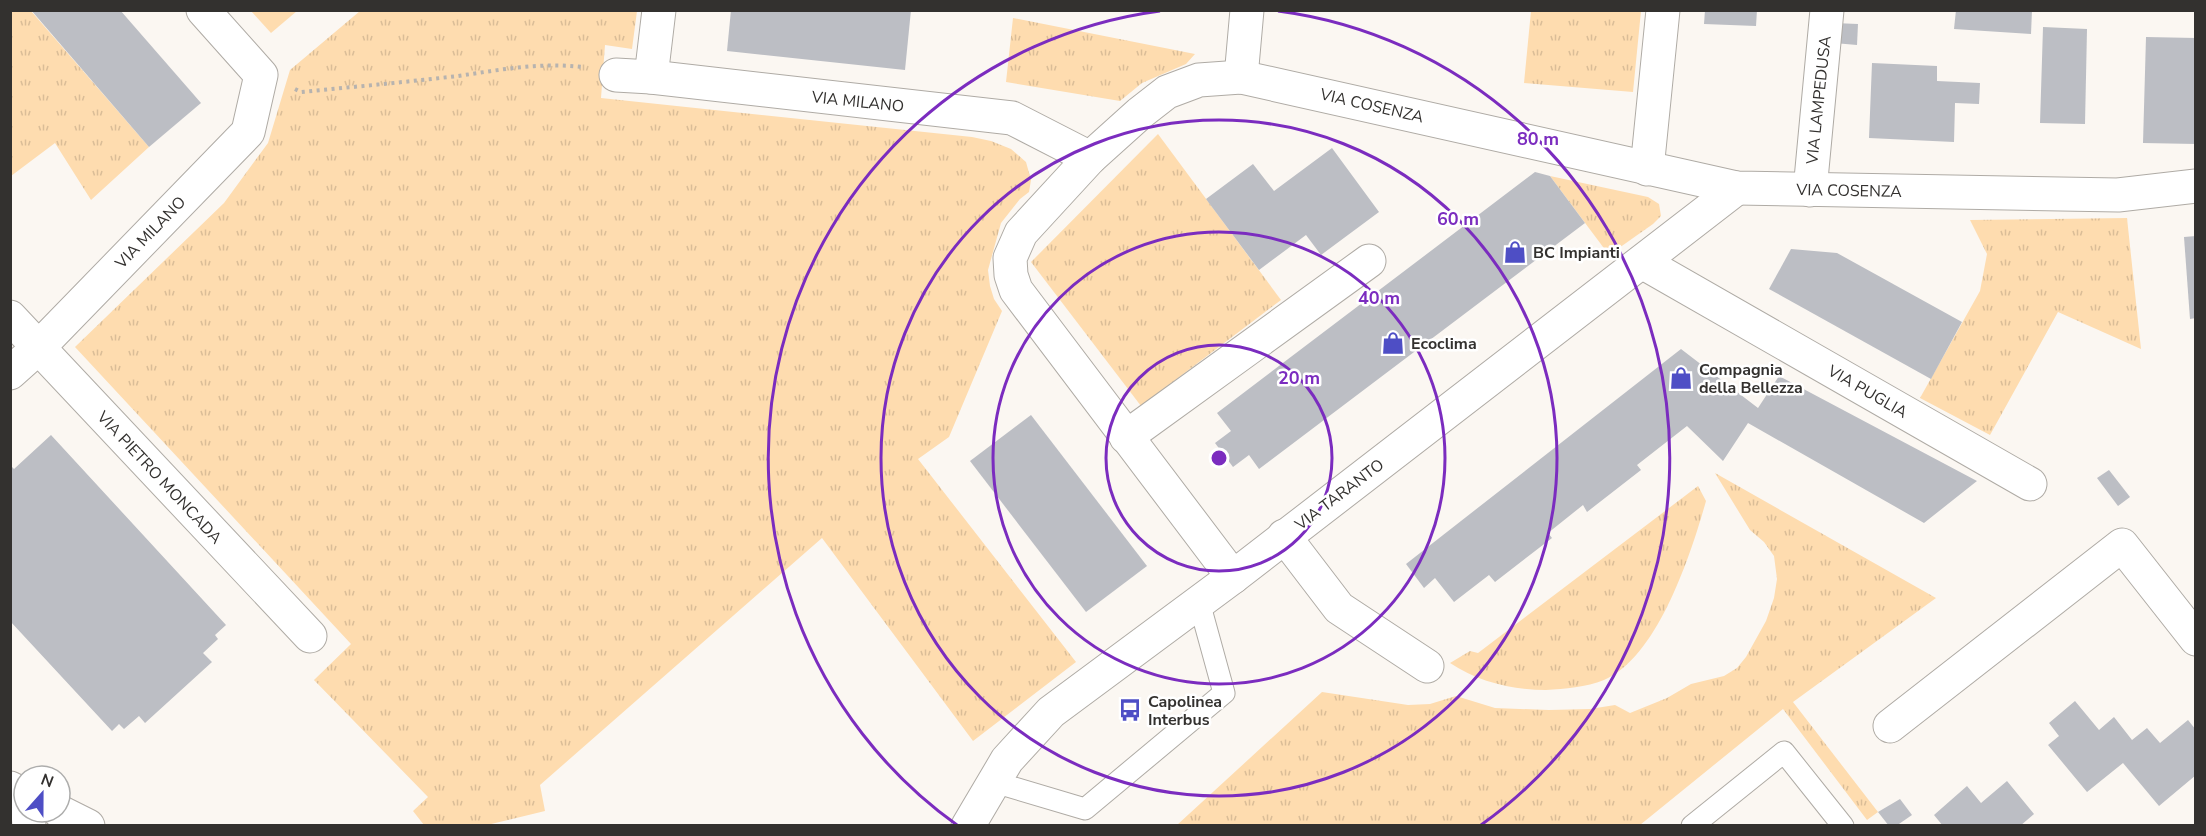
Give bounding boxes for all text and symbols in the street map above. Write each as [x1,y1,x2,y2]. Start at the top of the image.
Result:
street label: VIA LAMPEDUSA [1801,34,1837,166]
street label: VIA COSENZA [1317,83,1426,129]
street label: VIA MILANO [810,86,905,118]
text: 80 m [1517,127,1559,151]
street label: VIA COSENZA [1795,179,1902,203]
street label: VIA MILANO [110,192,191,274]
text: 60 m [1437,207,1479,231]
shop icon: BC Impianti [1502,239,1528,265]
place label: BC Impianti [1533,242,1620,264]
text: 40 m [1358,286,1400,310]
shop icon: Ecoclima [1380,330,1406,356]
place label: Ecoclima [1411,333,1477,355]
place label: Compagnia della Bellezza [1699,359,1803,399]
street label: VIA PUGLIA [1823,360,1912,424]
shop icon: Compagnia della Bellezza [1668,365,1694,391]
text: 20 m [1278,366,1320,390]
street label: VIA PIETRO MONCADA [91,406,227,549]
centre of rings [1209,448,1229,468]
street label: VIA TARANTO [1290,454,1389,536]
place label: Capolinea Interbus [1148,691,1222,731]
bus stop icon: Capolinea Interbus [1117,697,1143,723]
north arrow [12,764,72,824]
text: N [37,769,57,793]

